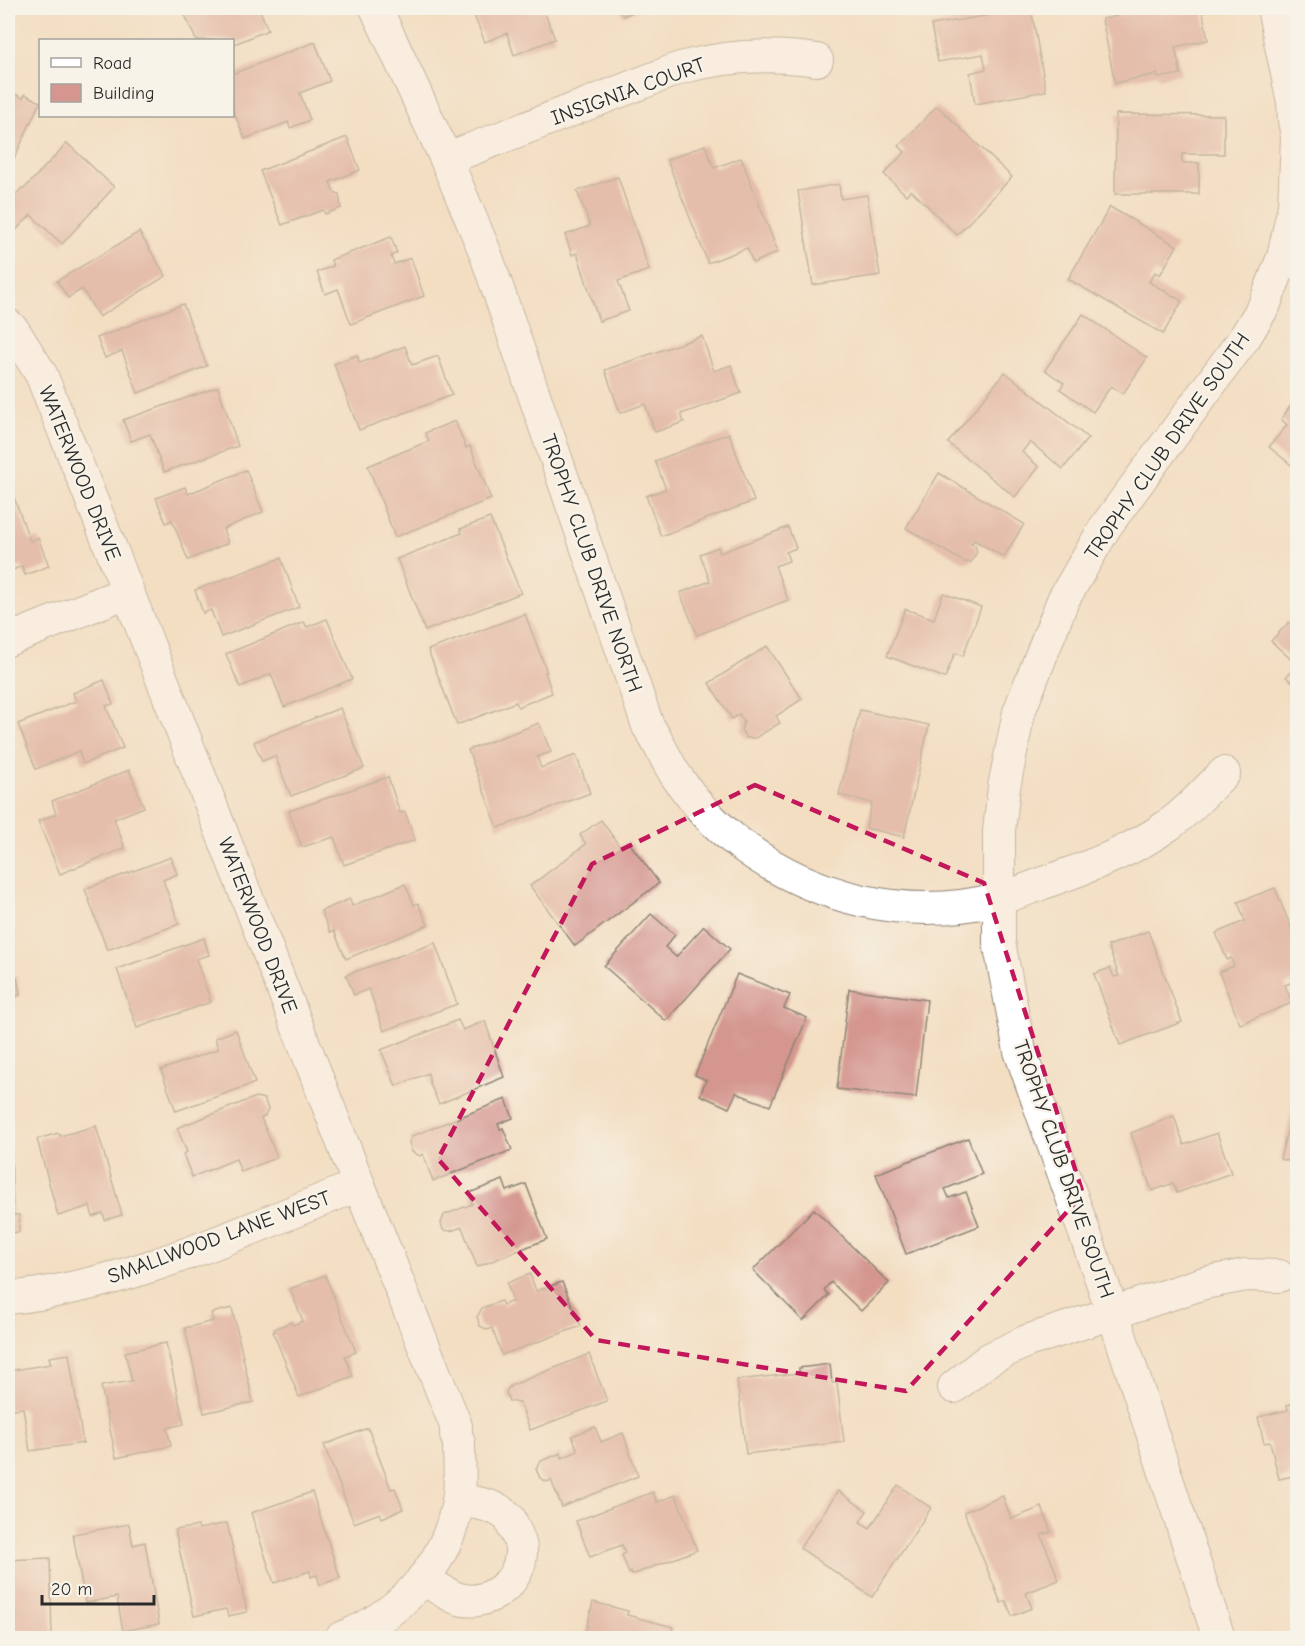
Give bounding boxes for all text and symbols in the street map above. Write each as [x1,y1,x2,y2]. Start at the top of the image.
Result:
legend [39,39,234,117]
street label: INSIGNIA COURT [548,52,708,130]
text: Road [93,53,132,74]
text: Building [93,83,155,104]
street label: TROPHY CLUB DRIVE SOUTH [1079,328,1255,564]
street label: WATERWOOD DRIVE [34,382,126,564]
street label: TROPHY CLUB DRIVE NORTH [536,431,648,695]
street label: WATERWOOD DRIVE [213,834,303,1016]
street label: TROPHY CLUB DRIVE SOUTH [1008,1037,1120,1301]
street label: SMALLWOOD LANE WEST [104,1185,334,1289]
scale bar [42,1568,154,1606]
text: 20 m [51,1579,92,1600]

